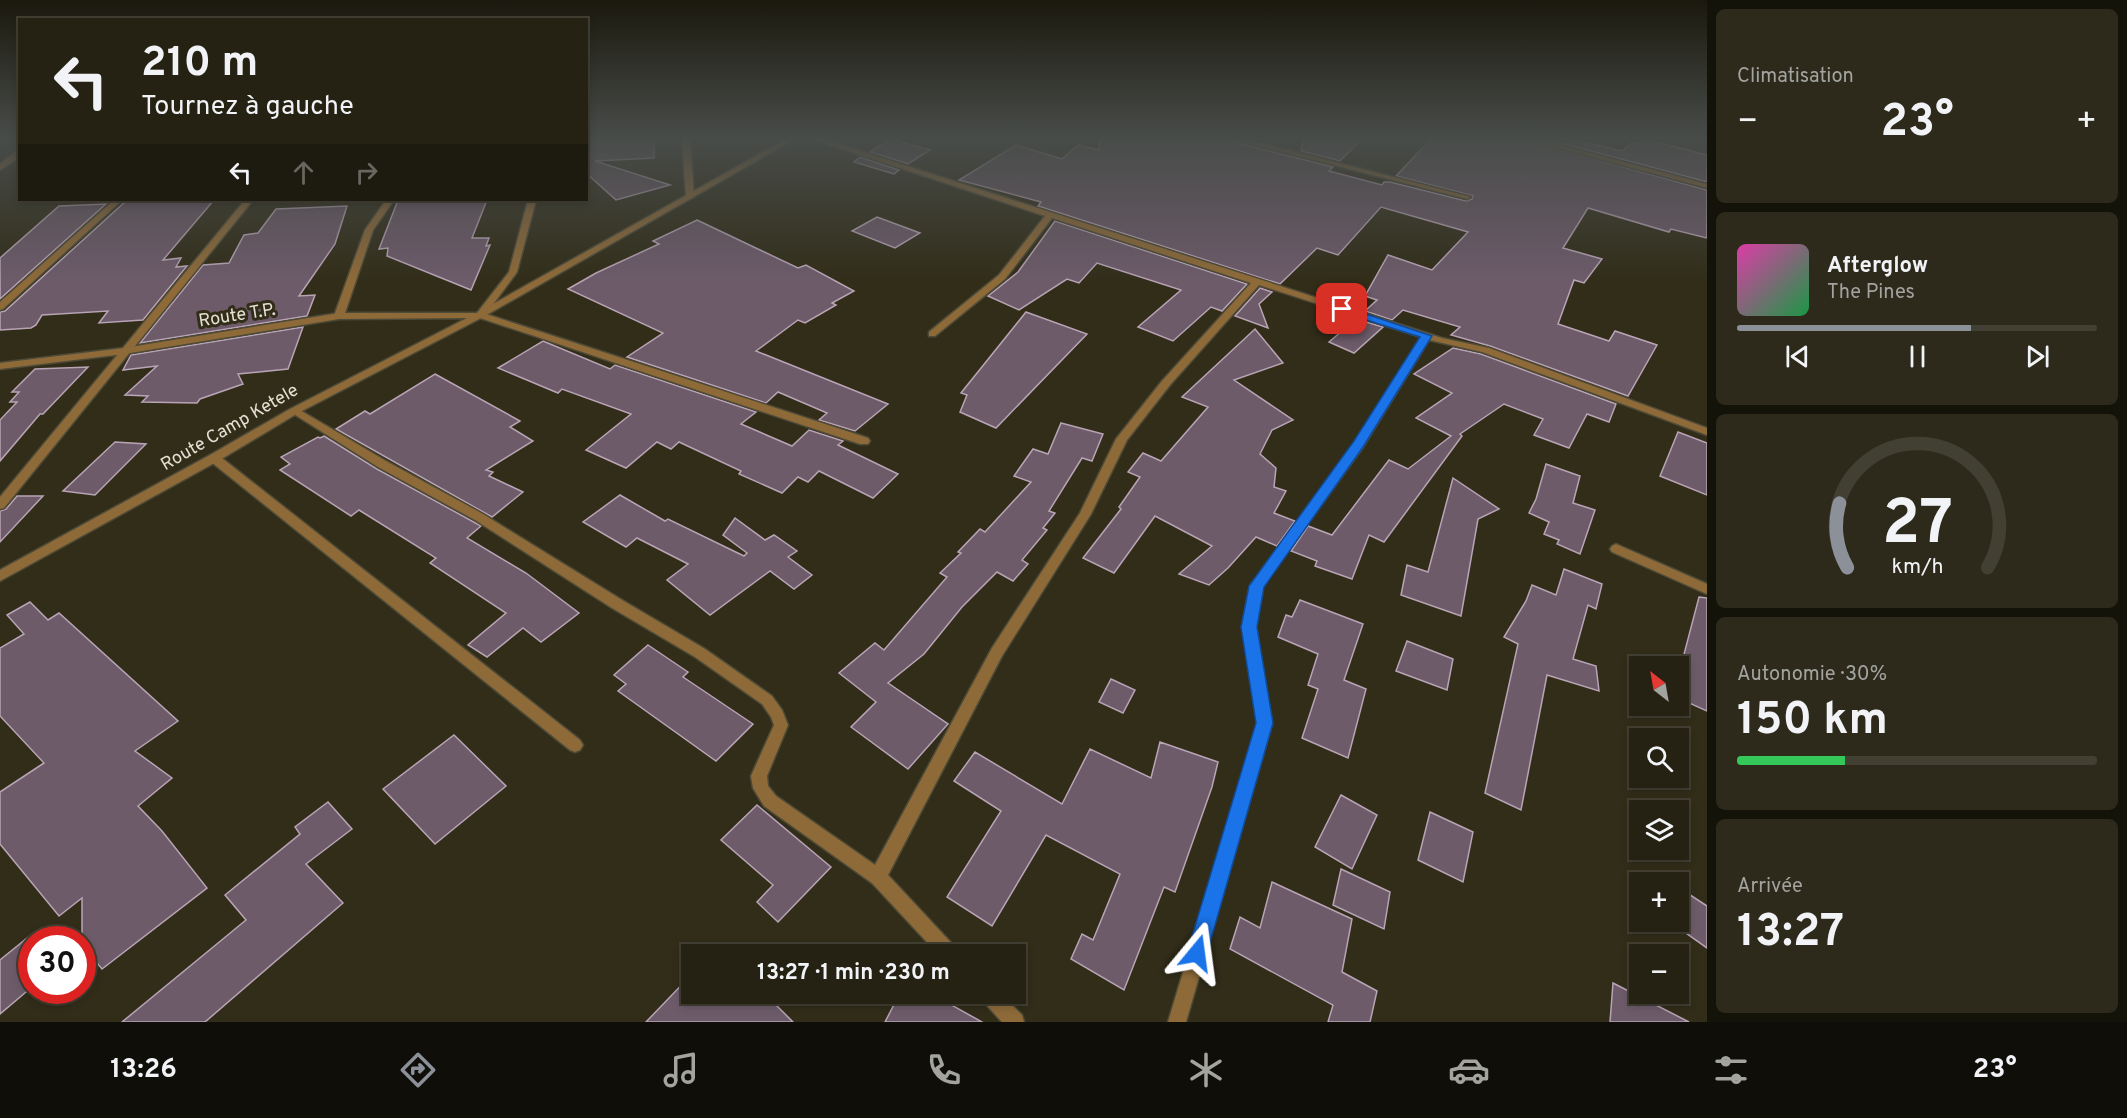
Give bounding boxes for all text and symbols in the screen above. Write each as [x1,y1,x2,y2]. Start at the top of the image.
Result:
text: 210 m [141,38,258,91]
icon: left [42,42,120,120]
text: Climatisation [1737,64,1854,90]
text: Tournez à gauche [141,90,354,124]
text: 23° [1880,95,1954,152]
text: − [1737,102,1758,144]
text: + [2076,102,2097,144]
icon: left [224,156,257,189]
icon: ahead [287,156,320,189]
icon: right [350,156,383,189]
text: Afterglow [1827,253,1928,280]
text: The Pines [1827,280,1915,306]
pin [1316,283,1367,334]
icon: arrive [1325,292,1358,325]
street label: Route T.P. [197,299,277,333]
icon: previous [1781,340,1814,373]
icon: pause [1901,340,1934,373]
icon: next [2021,340,2054,373]
street label: Route Camp Ketele [157,379,303,477]
text: 27 [1881,487,1953,566]
text: km/h [1891,554,1943,581]
north arrow [1629,656,1689,716]
map controls [1629,656,1689,1004]
text: Autonomie · 30% [1737,662,1887,688]
text: 150 km [1737,693,1888,750]
button: search [1629,728,1689,788]
button: layers [1629,800,1689,860]
button: + [1629,872,1689,932]
text: Arrivée [1737,874,1803,900]
text: 13:27 [1737,905,1844,962]
position arrow [1165,921,1229,985]
speed limit sign: 30 [18,926,96,1004]
button: − [1629,944,1689,1004]
text: 13:27 · 1 min · 230 m [757,960,950,987]
icon: directions [397,1049,439,1091]
icon: music [660,1049,702,1091]
icon: phone [923,1049,965,1091]
icon: climate [1185,1049,1227,1091]
icon: car [1448,1049,1490,1091]
icon: filters [1710,1049,1752,1091]
text: 13:26 [110,1053,177,1087]
text: 23° [1973,1053,2017,1087]

